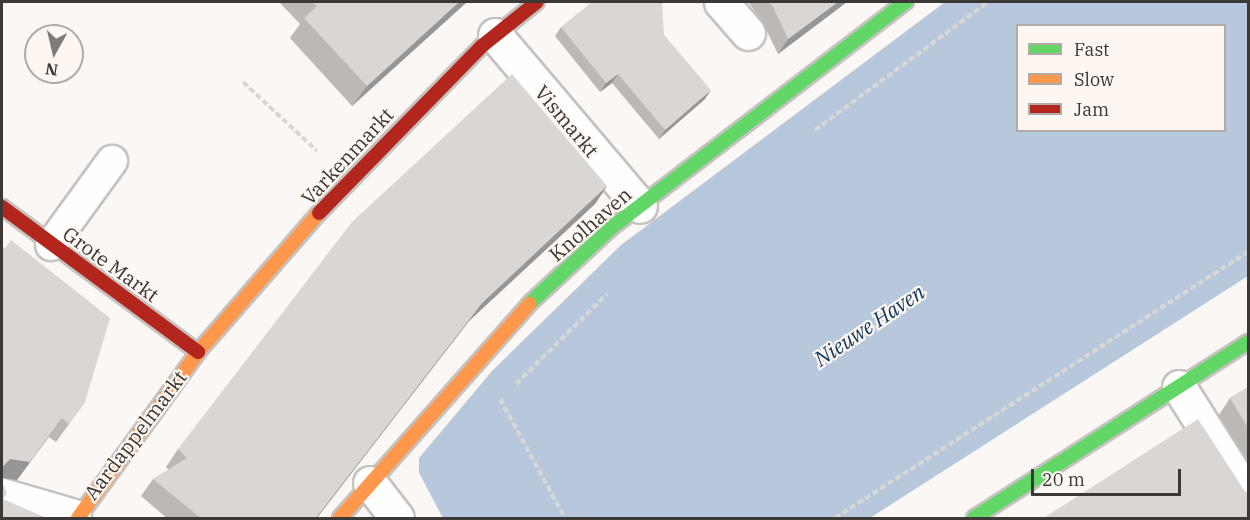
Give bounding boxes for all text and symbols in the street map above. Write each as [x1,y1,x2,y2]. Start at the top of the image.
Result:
north arrow [24,24,84,84]
legend [1016,24,1226,132]
text: Fast [1074,38,1109,61]
text: N [44,59,59,81]
text: Slow [1074,68,1114,91]
street label: Vismarkt [530,80,604,162]
text: Jam [1074,98,1109,121]
street label: Varkenmarkt [296,102,398,210]
street label: Knolhaven [544,182,636,266]
street label: Grote Markt [58,221,164,307]
water label: Nieuwe Haven [809,279,929,371]
street label: Aardappelmarkt [79,366,191,504]
scale bar [1034,457,1184,495]
text: 20 m [1042,468,1085,491]

